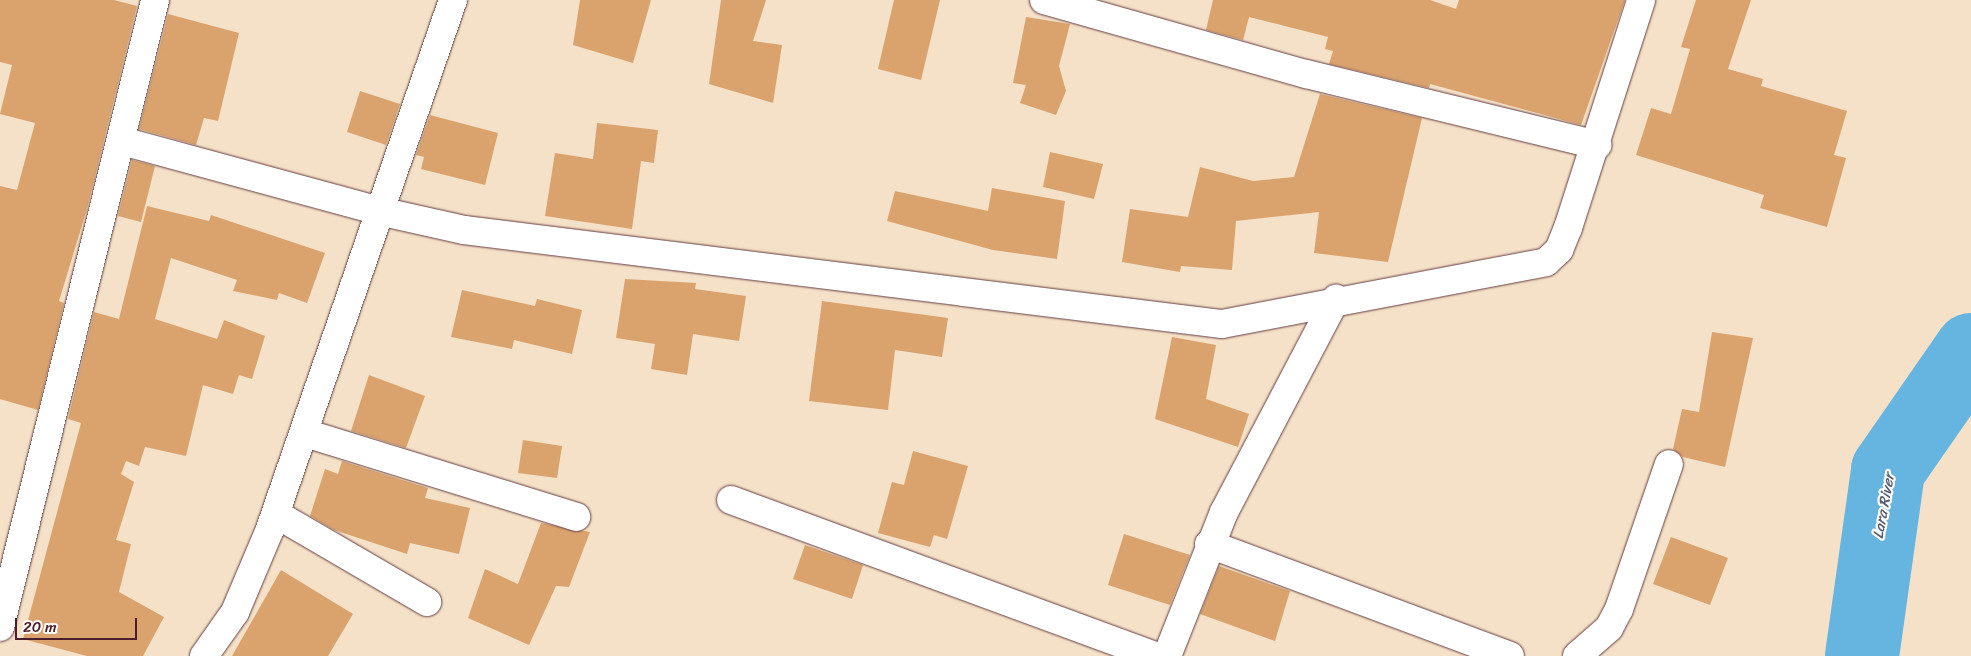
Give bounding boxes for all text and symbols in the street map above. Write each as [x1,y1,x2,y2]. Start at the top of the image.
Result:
water label: Lara River [1869,472,1899,540]
scale bar [18,608,140,640]
text: 20 m [23,614,57,640]

